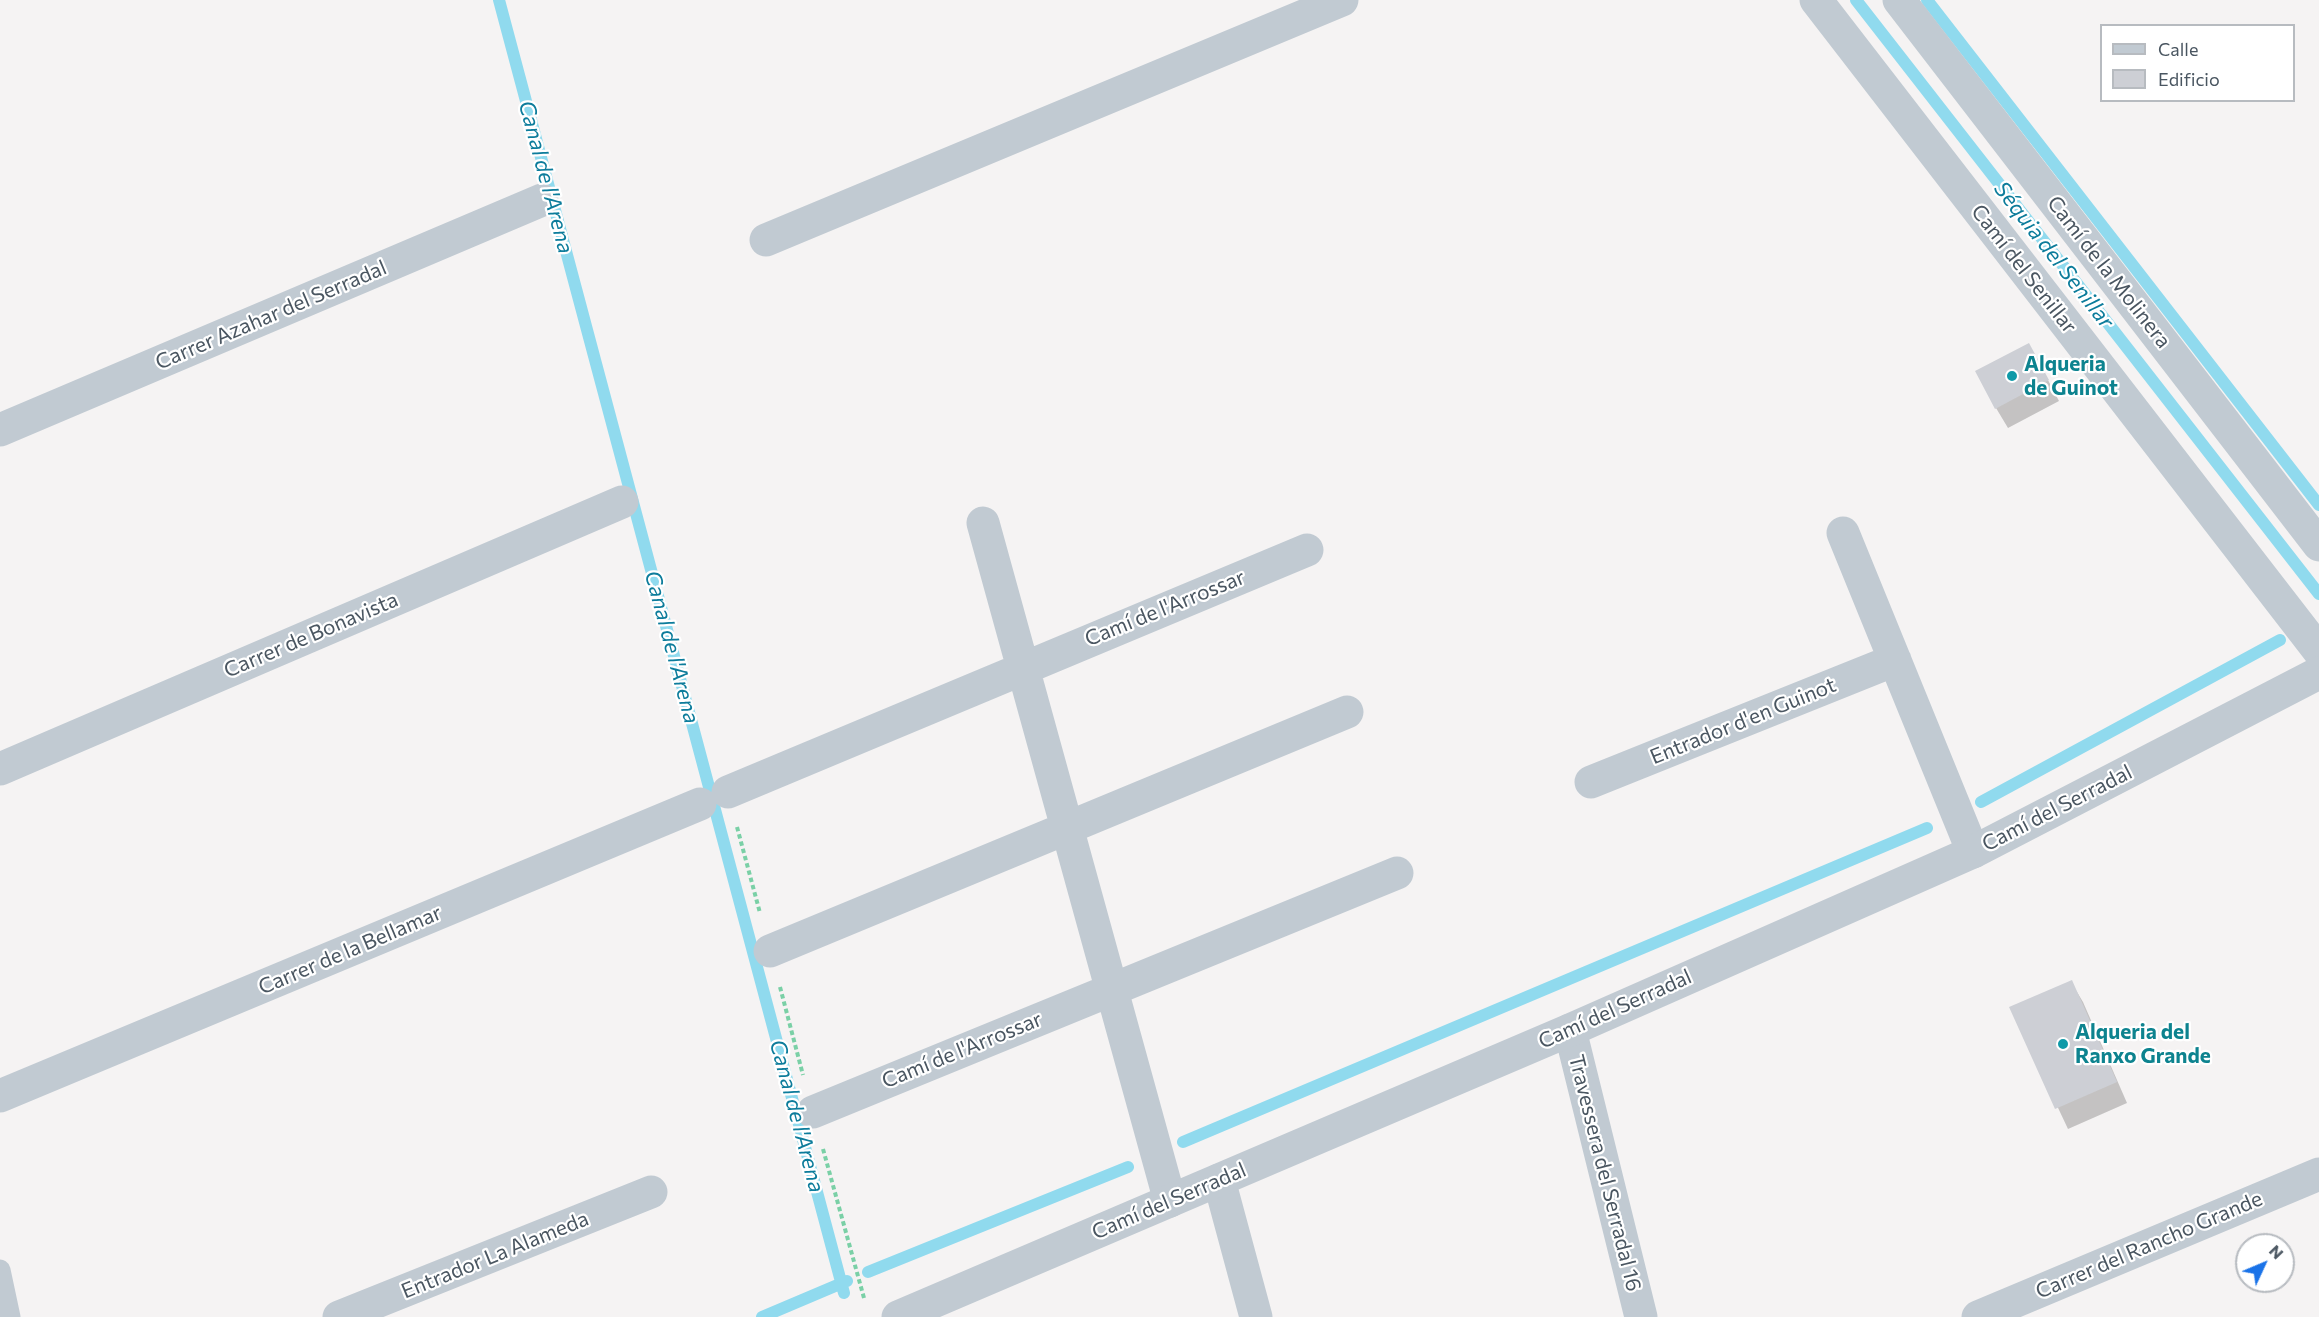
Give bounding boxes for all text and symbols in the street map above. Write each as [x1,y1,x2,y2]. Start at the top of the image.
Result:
legend [2100,24,2295,102]
text: Calle [2158,38,2198,60]
text: Edificio [2158,68,2220,90]
water label: Canal de l'Arena [513,98,579,256]
water label: Séquia del Senillar [1988,176,2120,334]
street label: Camí de la Molinera [2042,191,2176,353]
street label: Camí del Senillar [1966,200,2082,338]
street label: Carrer Azahar del Serradal [152,255,390,375]
place label: Alqueria de Guinot [2024,351,2118,401]
marker: Alqueria de Guinot [2005,369,2019,383]
street label: Camí de l'Arrossar [1081,564,1249,652]
water label: Canal de l'Arena [639,568,705,726]
street label: Carrer de Bonavista [220,587,402,683]
street label: Entrador d'en Guinot [1646,672,1840,770]
street label: Camí del Serradal [1978,759,2136,857]
street label: Carrer de la Bellamar [254,900,446,1000]
street label: Camí del Serradal [1534,964,1696,1054]
street label: Camí de l'Arrossar [878,1006,1046,1094]
place label: Alqueria del Ranxo Grande [2075,1019,2211,1069]
water label: Canal de l'Arena [764,1037,830,1195]
marker: Alqueria del Ranxo Grande [2056,1037,2070,1051]
street label: Travessera del Serradal 16 [1563,1052,1647,1294]
street label: Camí del Serradal [1088,1157,1250,1245]
street label: Carrer del Rancho Grande [2032,1186,2266,1304]
street label: Entrador La Alameda [398,1206,592,1304]
north arrow [2235,1233,2295,1293]
text: N [2266,1241,2288,1262]

